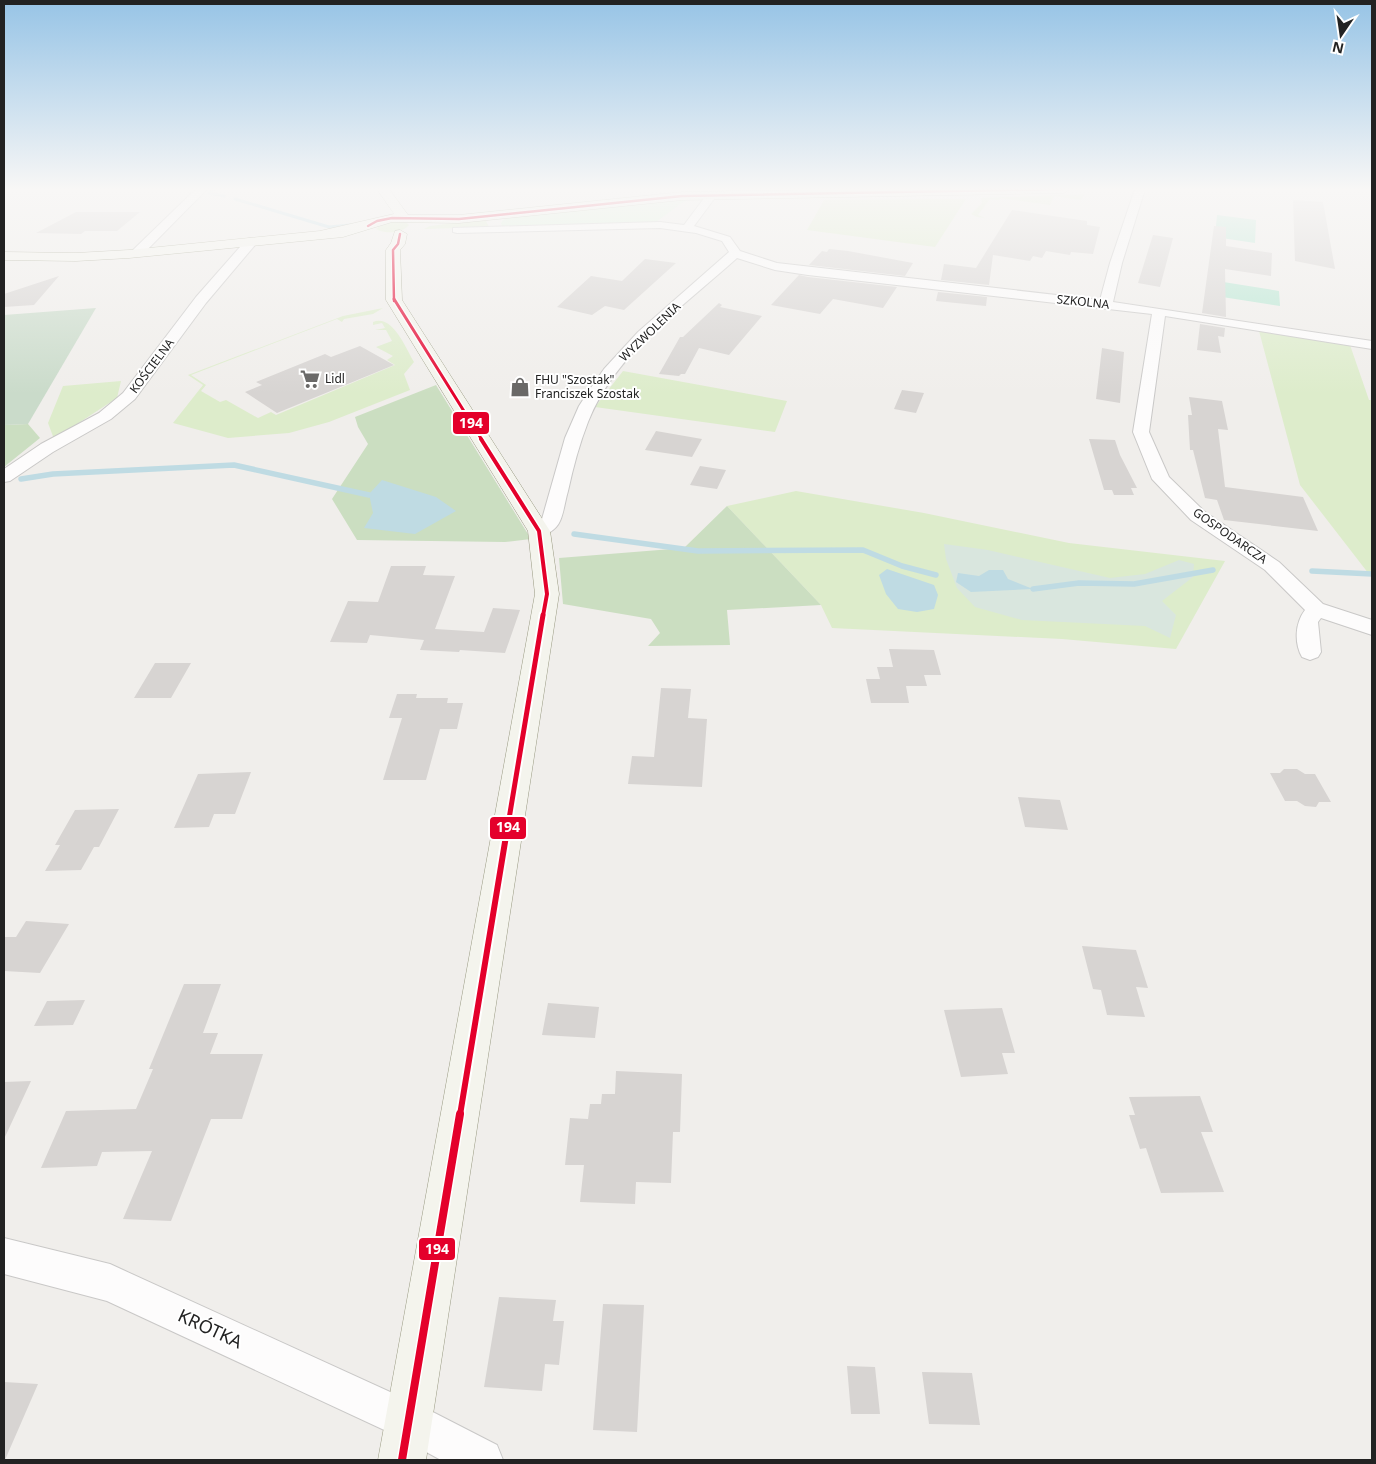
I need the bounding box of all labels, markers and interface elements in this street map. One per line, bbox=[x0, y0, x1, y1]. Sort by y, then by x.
north arrow bbox=[1316, 10, 1366, 60]
text: N bbox=[1330, 38, 1346, 59]
street label: SZKOLNA bbox=[1056, 290, 1111, 313]
street label: WYZWOLENIA bbox=[615, 298, 684, 365]
street label: KOŚCIELNA bbox=[125, 335, 178, 397]
supermarket icon: Lidl bbox=[299, 368, 321, 390]
place label: Lidl bbox=[325, 370, 345, 387]
place label: FHU "Szostak" Franciszek Szostak bbox=[535, 371, 640, 402]
shop icon: FHU "Szostak" Franciszek Szostak bbox=[509, 376, 531, 398]
line badge: 194 bbox=[452, 411, 490, 435]
text: 194 bbox=[459, 413, 483, 432]
street label: GOSPODARCZA bbox=[1190, 504, 1271, 568]
line badge: 194 bbox=[489, 816, 527, 840]
text: 194 bbox=[496, 817, 520, 836]
line badge: 194 bbox=[418, 1237, 456, 1261]
text: 194 bbox=[425, 1239, 449, 1258]
street label: KRÓTKA bbox=[174, 1303, 247, 1354]

